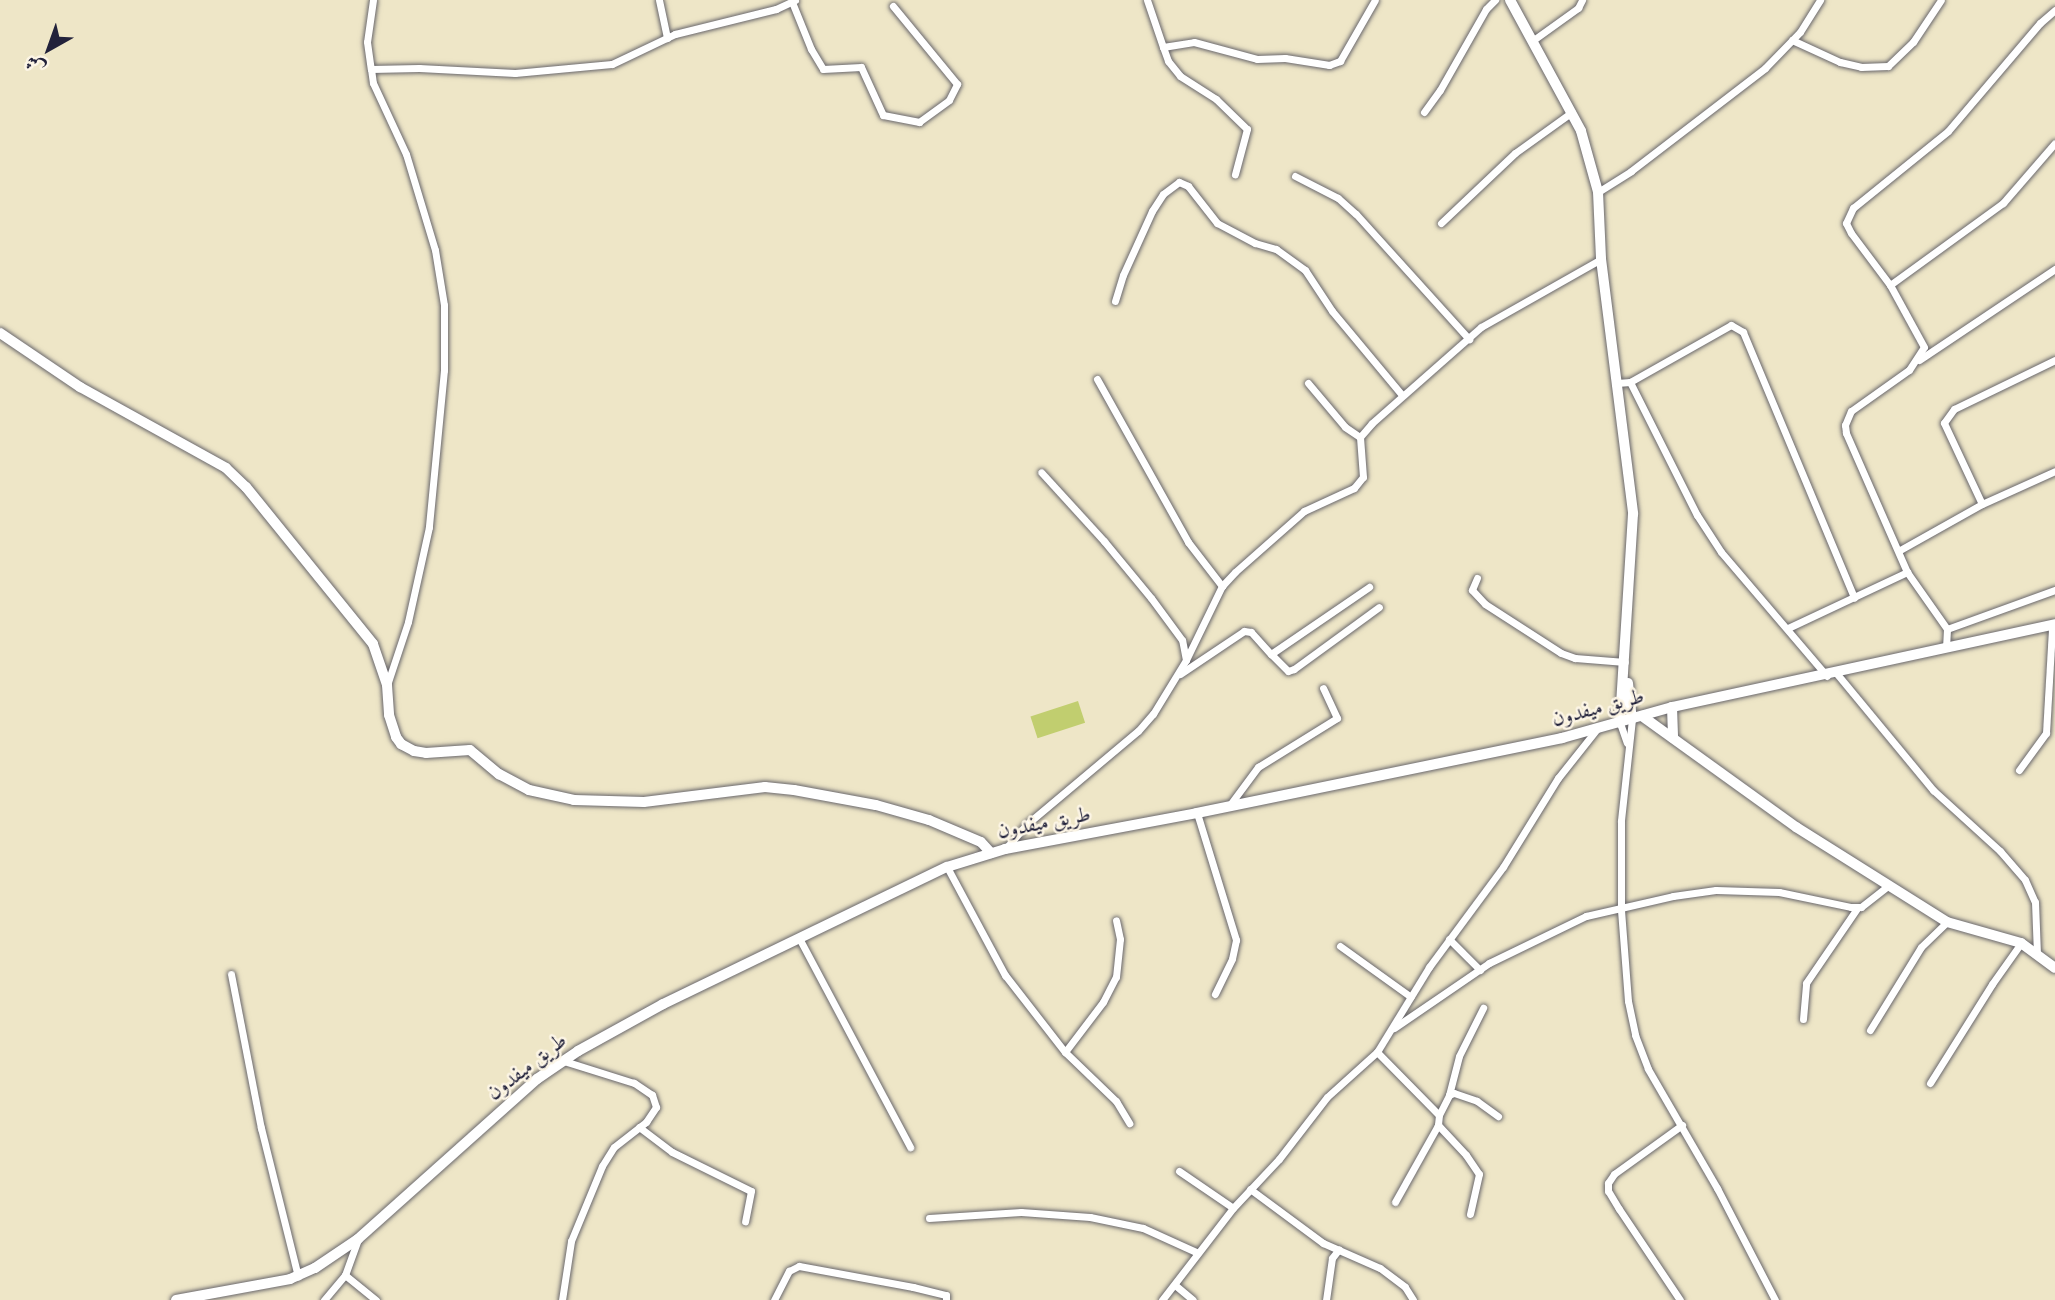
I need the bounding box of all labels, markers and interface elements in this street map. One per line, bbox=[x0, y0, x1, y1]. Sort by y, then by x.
north arrow bbox=[14, 14, 84, 84]
text: ش bbox=[21, 50, 50, 80]
street label: طريق ميفدون bbox=[1549, 684, 1647, 732]
street label: طريق ميفدون bbox=[995, 802, 1093, 844]
street label: طريق ميفدون bbox=[482, 1028, 572, 1106]

